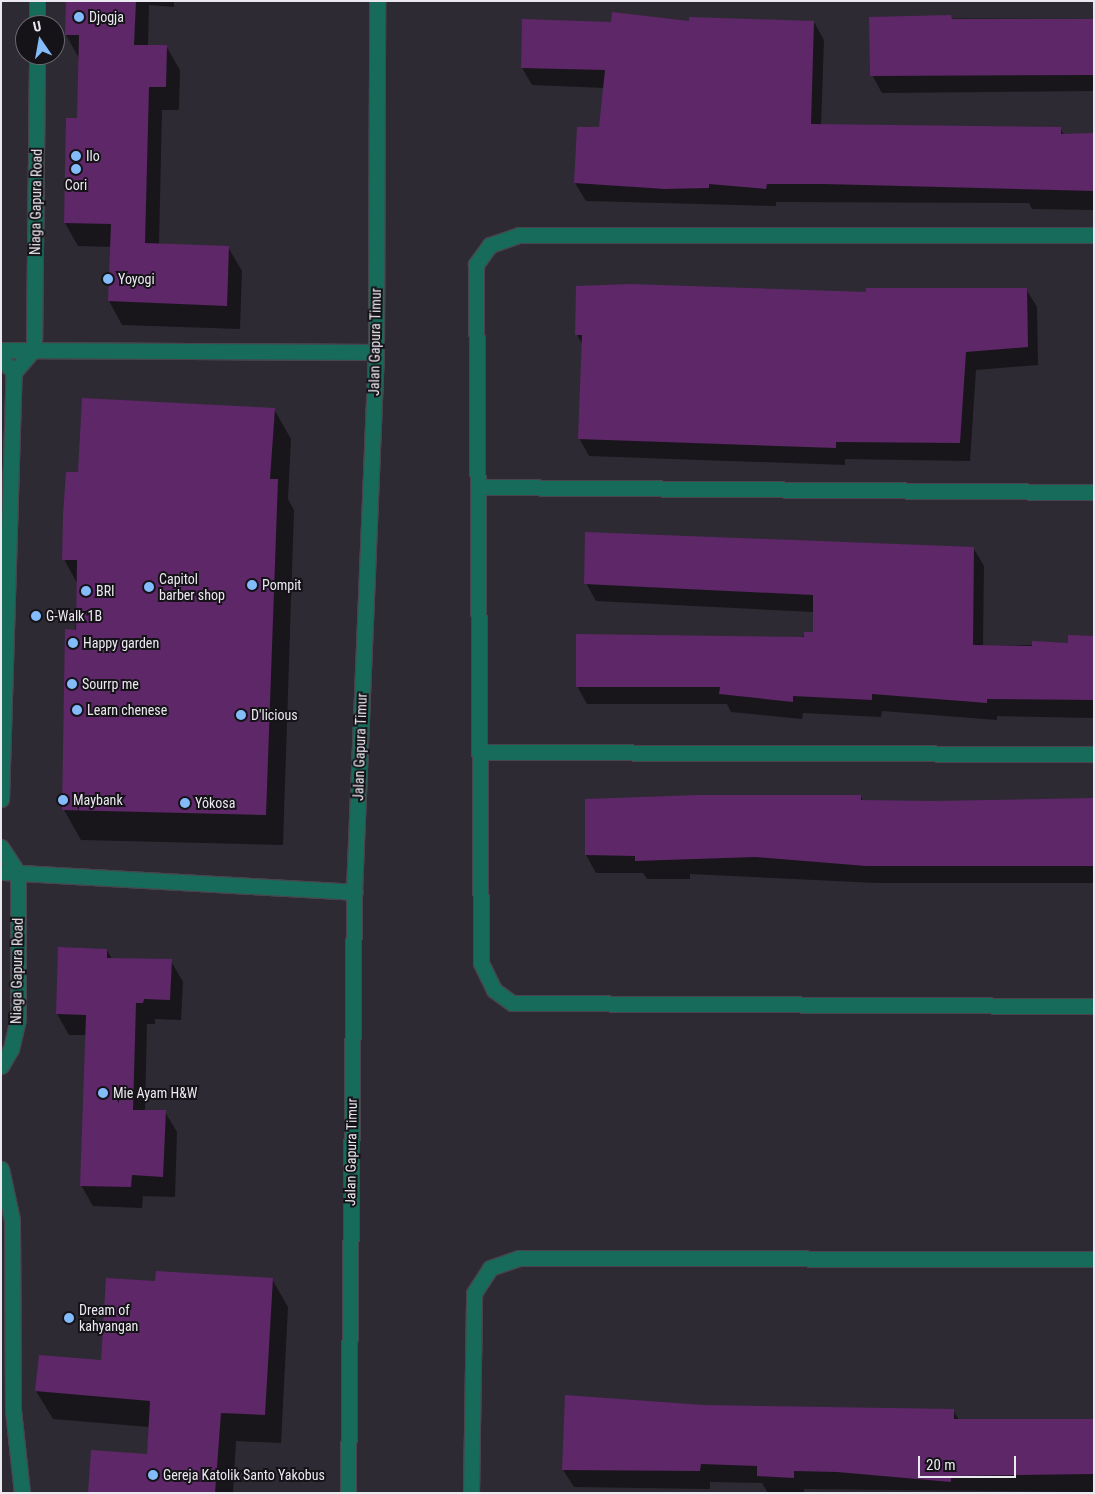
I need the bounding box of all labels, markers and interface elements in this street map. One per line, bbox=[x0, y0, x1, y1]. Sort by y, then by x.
place label: Djogja bbox=[89, 9, 124, 25]
marker: Djogja bbox=[73, 11, 85, 23]
north arrow bbox=[15, 15, 65, 65]
text: U bbox=[32, 18, 43, 35]
place label: Ilo bbox=[86, 148, 100, 164]
street label: Niaga Gapura Road bbox=[27, 149, 45, 255]
marker: Ilo bbox=[70, 150, 82, 162]
marker: Cori bbox=[70, 163, 82, 175]
place label: Cori bbox=[65, 177, 87, 193]
place label: Yoyogi bbox=[118, 271, 155, 287]
marker: Yoyogi bbox=[102, 273, 114, 285]
street label: Jalan Gapura Timur bbox=[366, 288, 384, 396]
place label: Capitol barber shop bbox=[159, 571, 225, 604]
place label: Pompit bbox=[262, 577, 301, 593]
marker: Pompit bbox=[246, 579, 258, 591]
marker: Capitol barber shop bbox=[143, 581, 155, 593]
place label: BRI bbox=[96, 583, 115, 599]
marker: BRI bbox=[80, 585, 92, 597]
place label: G-Walk 1B bbox=[46, 608, 102, 624]
marker: G-Walk 1B bbox=[30, 610, 42, 622]
place label: Happy garden bbox=[83, 635, 159, 651]
marker: Happy garden bbox=[67, 637, 79, 649]
place label: Sourrp me bbox=[82, 676, 139, 692]
marker: Sourrp me bbox=[66, 678, 78, 690]
street label: Jalan Gapura Timur bbox=[350, 693, 370, 801]
place label: Learn chenese bbox=[87, 702, 167, 718]
marker: Learn chenese bbox=[71, 704, 83, 716]
place label: D'licious bbox=[251, 707, 298, 723]
marker: D'licious bbox=[235, 709, 247, 721]
place label: Maybank bbox=[73, 792, 123, 808]
marker: Maybank bbox=[57, 794, 69, 806]
place label: Yôkosa bbox=[195, 795, 235, 811]
marker: Yôkosa bbox=[179, 797, 191, 809]
street label: Niaga Gapura Road bbox=[8, 918, 26, 1024]
place label: Mie Ayam H&W bbox=[113, 1085, 197, 1101]
marker: Mie Ayam H&W bbox=[97, 1087, 109, 1099]
street label: Jalan Gapura Timur bbox=[342, 1098, 360, 1206]
place label: Dream of kahyangan bbox=[79, 1302, 138, 1334]
marker: Dream of kahyangan bbox=[63, 1312, 75, 1324]
scale bar bbox=[920, 1446, 1018, 1478]
text: 20 m bbox=[926, 1456, 956, 1474]
place label: Gereja Katolik Santo Yakobus bbox=[163, 1467, 325, 1483]
marker: Gereja Katolik Santo Yakobus bbox=[147, 1469, 159, 1481]

